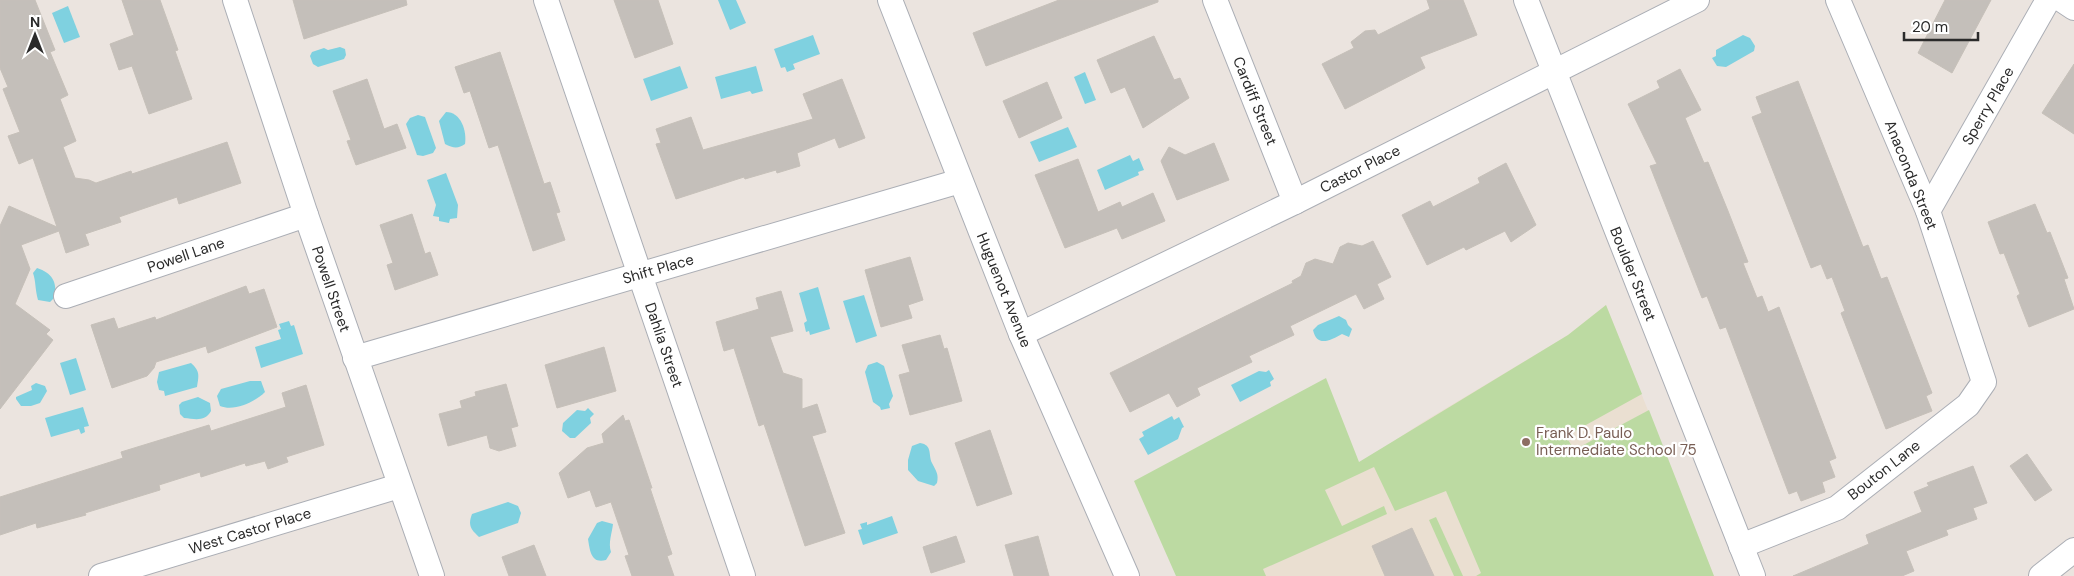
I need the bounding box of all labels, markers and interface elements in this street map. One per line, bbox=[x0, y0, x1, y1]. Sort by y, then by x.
north arrow bbox=[10, 10, 60, 60]
scale bar bbox=[1904, 10, 1978, 42]
text: N bbox=[30, 13, 40, 31]
text: 20 m bbox=[1912, 17, 1948, 37]
street label: Cardiff Street bbox=[1228, 54, 1282, 148]
street label: Sperry Place bbox=[1957, 63, 2019, 149]
street label: Anaconda Street bbox=[1880, 117, 1942, 233]
street label: Castor Place bbox=[1316, 140, 1404, 198]
street label: Boulder Street bbox=[1605, 224, 1661, 324]
street label: Huguenot Avenue bbox=[972, 230, 1036, 350]
street label: Powell Lane bbox=[145, 232, 227, 278]
street label: Powell Street bbox=[307, 243, 355, 335]
street label: Shift Place bbox=[620, 249, 696, 289]
street label: Dahlia Street bbox=[640, 300, 688, 390]
place label: Frank D. Paulo Intermediate School 75 bbox=[1536, 423, 1697, 460]
street label: Bouton Lane bbox=[1844, 435, 1924, 505]
marker: Frank D. Paulo Intermediate School 75 bbox=[1520, 436, 1532, 448]
street label: West Castor Place bbox=[186, 503, 314, 559]

